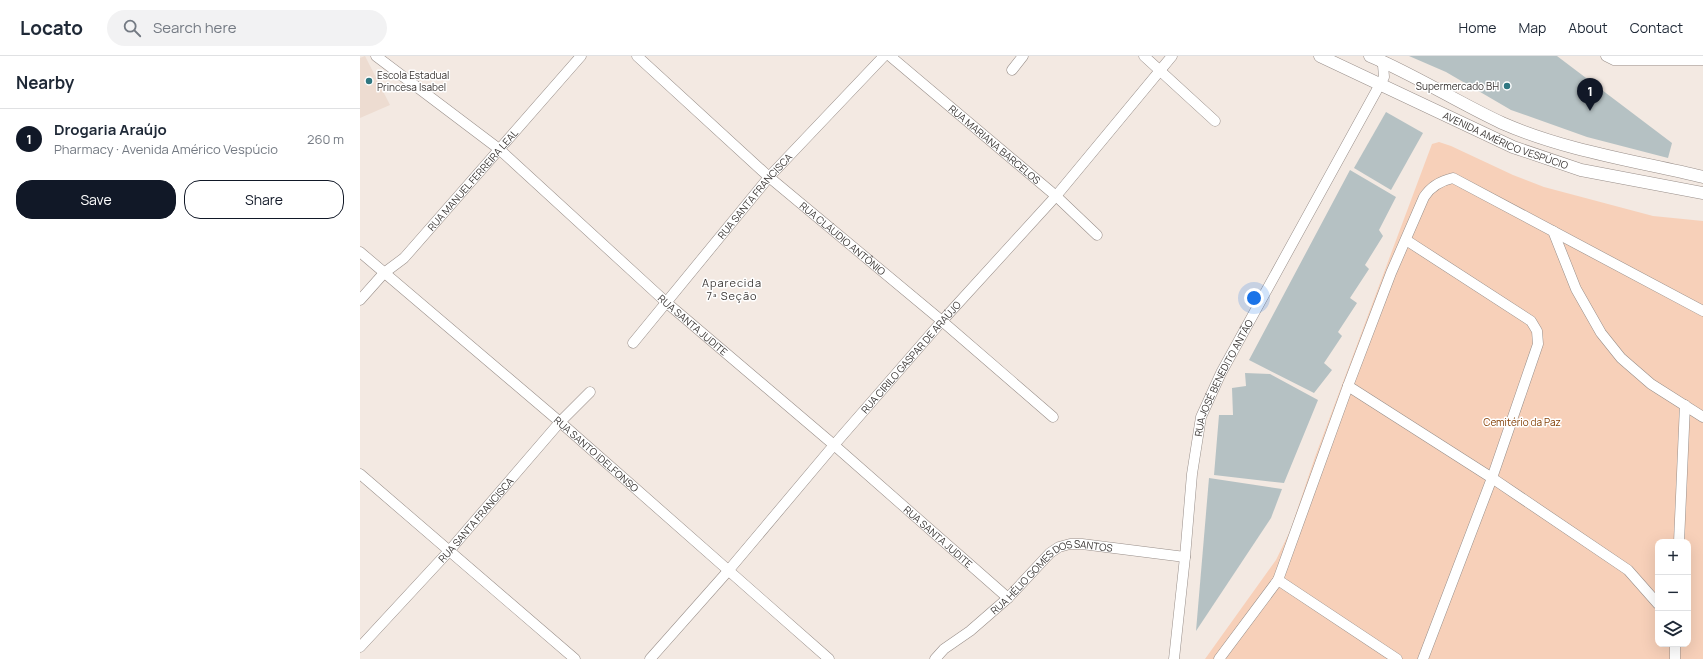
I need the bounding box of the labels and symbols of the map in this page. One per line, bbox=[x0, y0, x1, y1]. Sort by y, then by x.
place label: Escola Estadual Princesa Isabel bbox=[377, 68, 449, 94]
marker: Escola Estadual Princesa Isabel bbox=[364, 76, 374, 86]
pin: 1 bbox=[1577, 78, 1603, 111]
place label: Supermercado BH bbox=[1416, 79, 1499, 93]
marker: Supermercado BH bbox=[1502, 81, 1512, 91]
street label: RUA MARIANA BARCELOS bbox=[946, 101, 1044, 187]
street label: AVENIDA AMÉRICO VESPÚCIO bbox=[1441, 108, 1570, 172]
street label: RUA MANUEL FERREIRA LEAL bbox=[424, 126, 521, 234]
street label: RUA SANTA FRANCISCA bbox=[714, 150, 796, 242]
street label: RUA CLÁUDIO ANTÔNIO bbox=[797, 198, 889, 278]
district label: Aparecida 7ª Seção bbox=[702, 275, 762, 303]
your location bbox=[1244, 288, 1264, 308]
street label: RUA SANTA JUDITE bbox=[655, 291, 731, 359]
street label: RUA CIRILO GASPAR DE ARAÚJO bbox=[858, 298, 964, 416]
street label: RUA JOSÉ BENEDITO ANTÃO bbox=[1191, 317, 1256, 438]
street label: RUA SANTO IDELFONSO bbox=[551, 413, 642, 495]
park label: Cemitério da Paz bbox=[1483, 415, 1561, 429]
street label: RUA SANTA FRANCISCA bbox=[435, 474, 517, 565]
street label: RUA SANTA JUDITE bbox=[901, 502, 976, 571]
street label: RUA HÉLIO GOMES DOS SANTOS bbox=[987, 537, 1113, 617]

